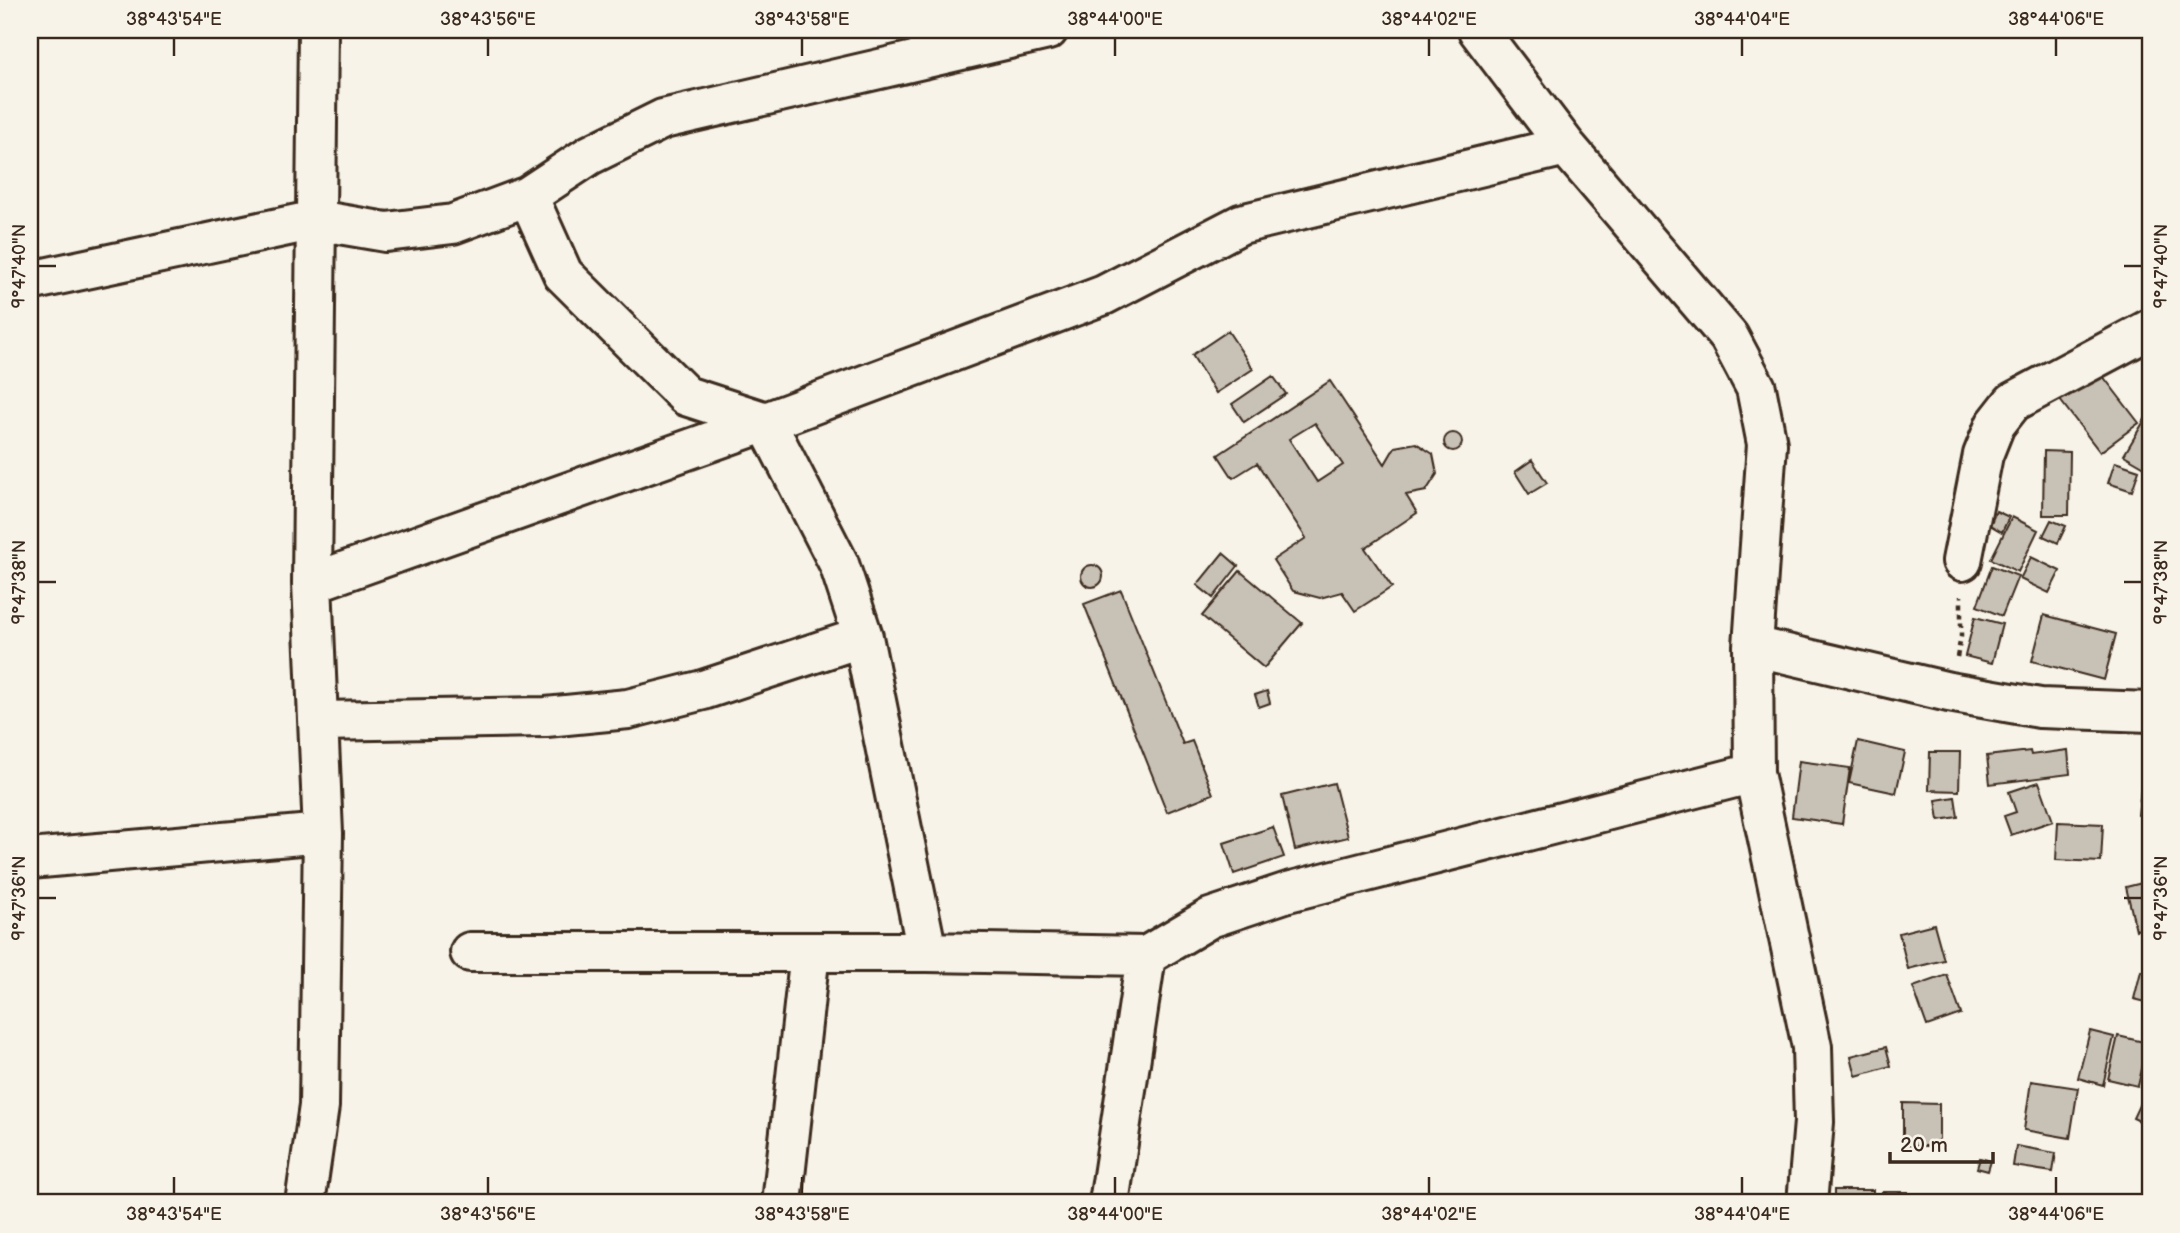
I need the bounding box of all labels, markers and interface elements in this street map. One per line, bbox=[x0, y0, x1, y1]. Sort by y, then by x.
text: 38°43'54"E bbox=[126, 9, 222, 30]
text: 38°43'56"E bbox=[440, 9, 536, 30]
text: 38°43'58"E bbox=[754, 9, 850, 30]
text: 38°44'00"E bbox=[1067, 9, 1163, 30]
text: 38°44'02"E bbox=[1381, 9, 1477, 30]
text: 38°44'04"E bbox=[1694, 9, 1790, 30]
text: 38°44'06"E bbox=[2008, 9, 2104, 30]
text: 9°47'40"N bbox=[9, 224, 30, 308]
text: 9°47'40"N bbox=[2151, 224, 2172, 308]
text: 9°47'38"N bbox=[9, 540, 30, 624]
text: 9°47'38"N bbox=[2151, 540, 2172, 624]
text: 9°47'36"N bbox=[9, 856, 30, 940]
text: 9°47'36"N bbox=[2151, 856, 2172, 940]
scale bar bbox=[1890, 1121, 1993, 1165]
text: 20 m bbox=[1900, 1133, 1948, 1158]
text: 38°43'54"E bbox=[126, 1204, 222, 1225]
text: 38°43'56"E bbox=[440, 1204, 536, 1225]
text: 38°43'58"E bbox=[754, 1204, 850, 1225]
text: 38°44'00"E bbox=[1067, 1204, 1163, 1225]
text: 38°44'02"E bbox=[1381, 1204, 1477, 1225]
text: 38°44'04"E bbox=[1694, 1204, 1790, 1225]
text: 38°44'06"E bbox=[2008, 1204, 2104, 1225]

